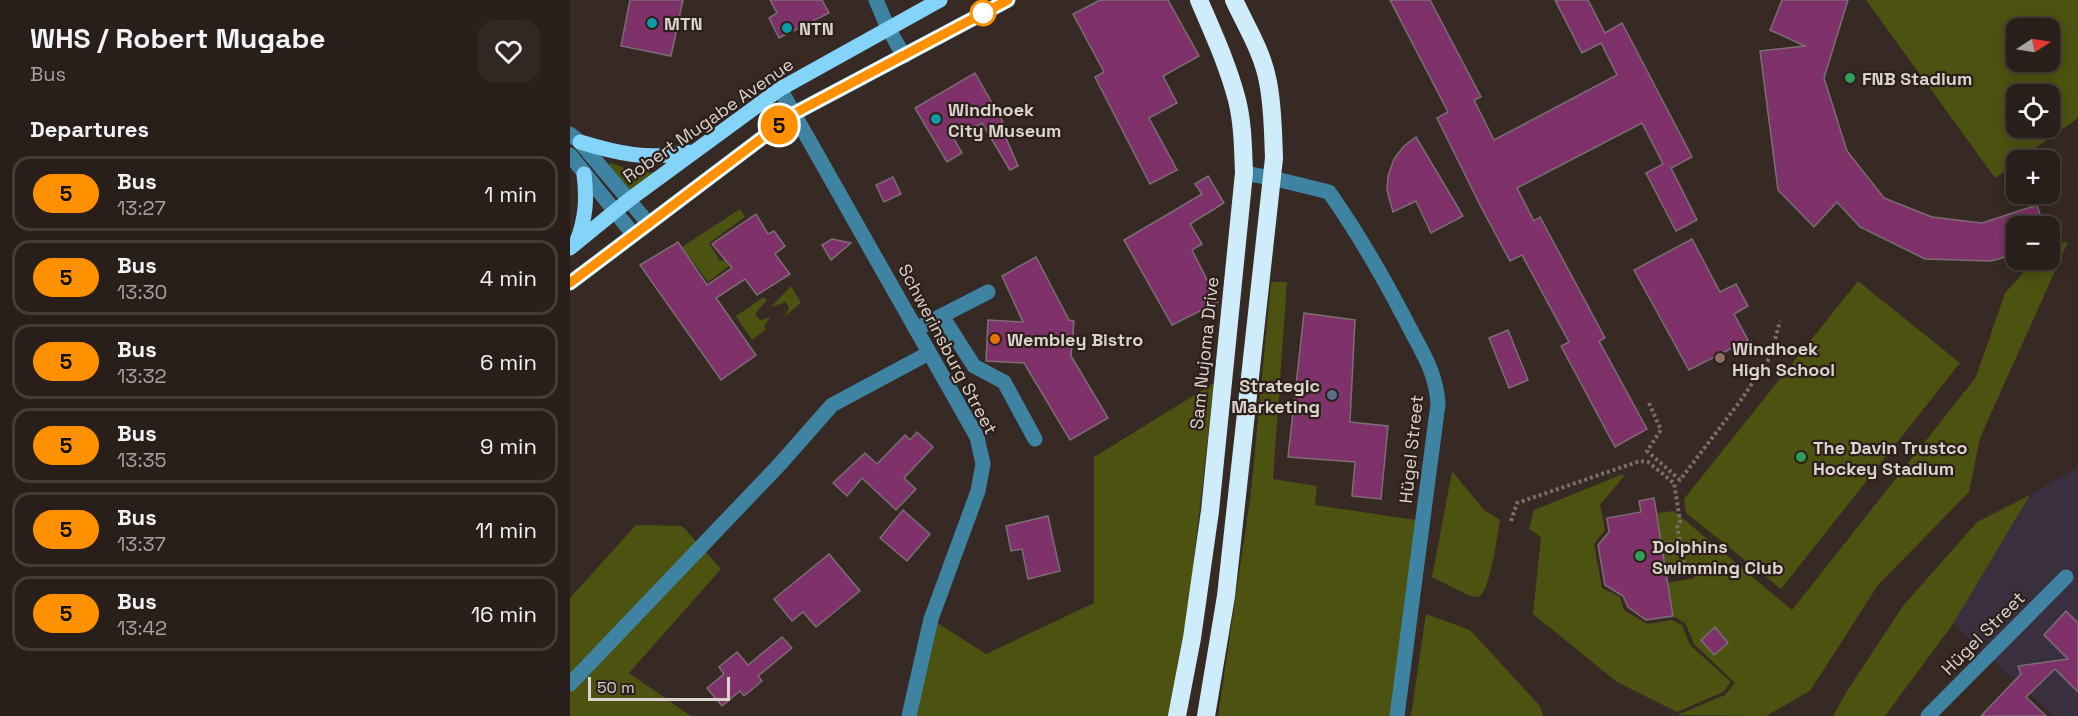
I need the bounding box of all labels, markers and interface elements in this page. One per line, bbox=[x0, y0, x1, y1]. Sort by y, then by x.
unlabelled marker bbox=[970, 0, 996, 26]
place label: MTN bbox=[664, 12, 703, 35]
marker: MTN bbox=[645, 16, 659, 30]
place label: NTN bbox=[799, 17, 834, 40]
north arrow bbox=[2006, 18, 2060, 72]
map controls bbox=[2006, 18, 2060, 270]
text: WHS / Robert Mugabe bbox=[30, 20, 325, 56]
button: heart bbox=[477, 20, 540, 83]
marker: NTN bbox=[780, 21, 794, 35]
street label: Robert Mugabe Avenue bbox=[618, 52, 798, 188]
text: Bus bbox=[30, 61, 66, 87]
place label: FNB Stadium bbox=[1862, 67, 1972, 90]
marker: FNB Stadium bbox=[1843, 71, 1857, 85]
button: locate bbox=[2006, 84, 2060, 138]
place label: Windhoek City Museum bbox=[948, 98, 1062, 142]
line badge: 5 bbox=[760, 106, 798, 144]
text: 5 bbox=[773, 112, 785, 139]
marker: Windhoek City Museum bbox=[929, 112, 943, 126]
text: Departures bbox=[30, 115, 149, 143]
button: + bbox=[2006, 150, 2060, 204]
text: Bus bbox=[117, 167, 157, 195]
text: 5 bbox=[60, 180, 72, 207]
text: 1 min bbox=[484, 180, 537, 208]
text: 13:27 bbox=[117, 195, 166, 221]
button: − bbox=[2006, 216, 2060, 270]
text: Bus bbox=[117, 251, 157, 279]
street label: Schwerinsburg Street bbox=[893, 260, 1003, 438]
text: 5 bbox=[60, 264, 72, 291]
text: 4 min bbox=[480, 264, 537, 292]
street label: Sam Nujoma Drive bbox=[1185, 275, 1223, 431]
text: 13:30 bbox=[117, 279, 167, 305]
place label: Wembley Bistro bbox=[1007, 328, 1143, 351]
marker: Wembley Bistro bbox=[988, 332, 1002, 346]
text: Bus bbox=[117, 335, 157, 363]
place label: Windhoek High School bbox=[1732, 337, 1835, 381]
text: 5 bbox=[60, 348, 72, 375]
text: 6 min bbox=[480, 348, 537, 376]
marker: Windhoek High School bbox=[1713, 351, 1727, 365]
text: 13:32 bbox=[117, 363, 167, 389]
place label: Strategic Marketing bbox=[1231, 374, 1320, 418]
marker: Strategic Marketing bbox=[1325, 388, 1339, 402]
street label: Hügel Street bbox=[1394, 394, 1428, 504]
text: Bus bbox=[117, 419, 157, 447]
text: 5 bbox=[60, 432, 72, 459]
text: 9 min bbox=[480, 432, 537, 460]
place label: The Davin Trustco Hockey Stadium bbox=[1813, 436, 1968, 480]
text: 13:35 bbox=[117, 447, 167, 473]
marker: The Davin Trustco Hockey Stadium bbox=[1794, 450, 1808, 464]
text: Bus bbox=[117, 503, 157, 531]
text: 5 bbox=[60, 516, 72, 543]
text: 11 min bbox=[475, 516, 537, 544]
text: 13:37 bbox=[117, 531, 166, 557]
place label: Dolphins Swimming Club bbox=[1652, 535, 1783, 579]
marker: Dolphins Swimming Club bbox=[1633, 549, 1647, 563]
street label: Hügel Street bbox=[1936, 586, 2030, 680]
text: Bus bbox=[117, 587, 157, 615]
text: 5 bbox=[60, 600, 72, 627]
text: 16 min bbox=[471, 600, 537, 628]
text: 13:42 bbox=[117, 615, 167, 641]
scale bar bbox=[588, 674, 730, 702]
text: 50 m bbox=[597, 677, 635, 698]

